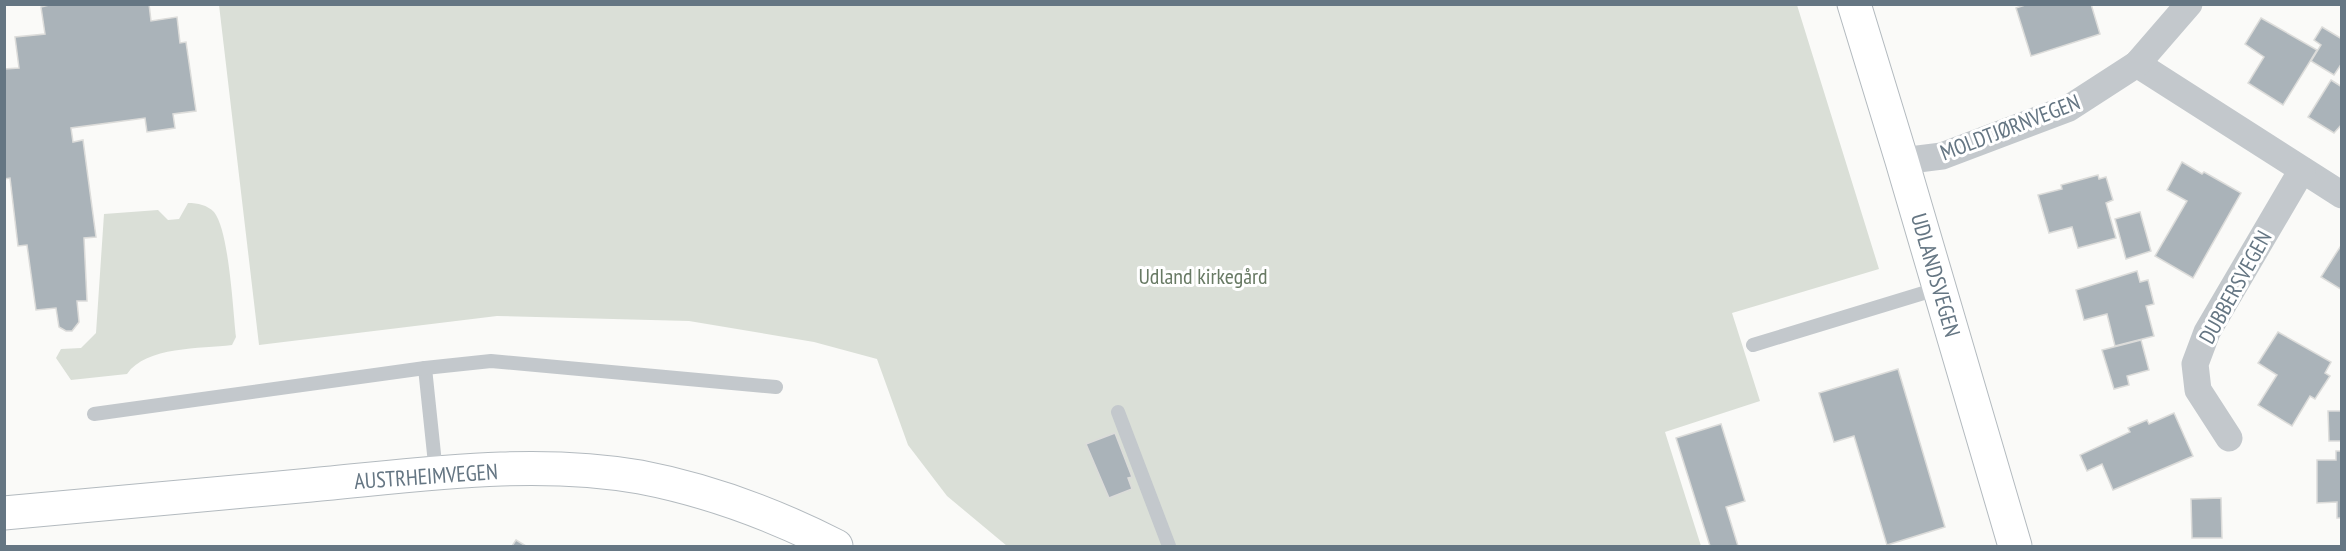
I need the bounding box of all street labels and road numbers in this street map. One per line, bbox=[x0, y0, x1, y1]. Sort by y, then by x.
street label: MOLDTJØRNVEGEN bbox=[1936, 88, 2084, 166]
street label: UDLANDSVEGEN bbox=[1905, 210, 1967, 340]
street label: DUBBERSVEGEN bbox=[2192, 226, 2278, 348]
street label: AUSTRHEIMVEGEN bbox=[353, 457, 499, 495]

